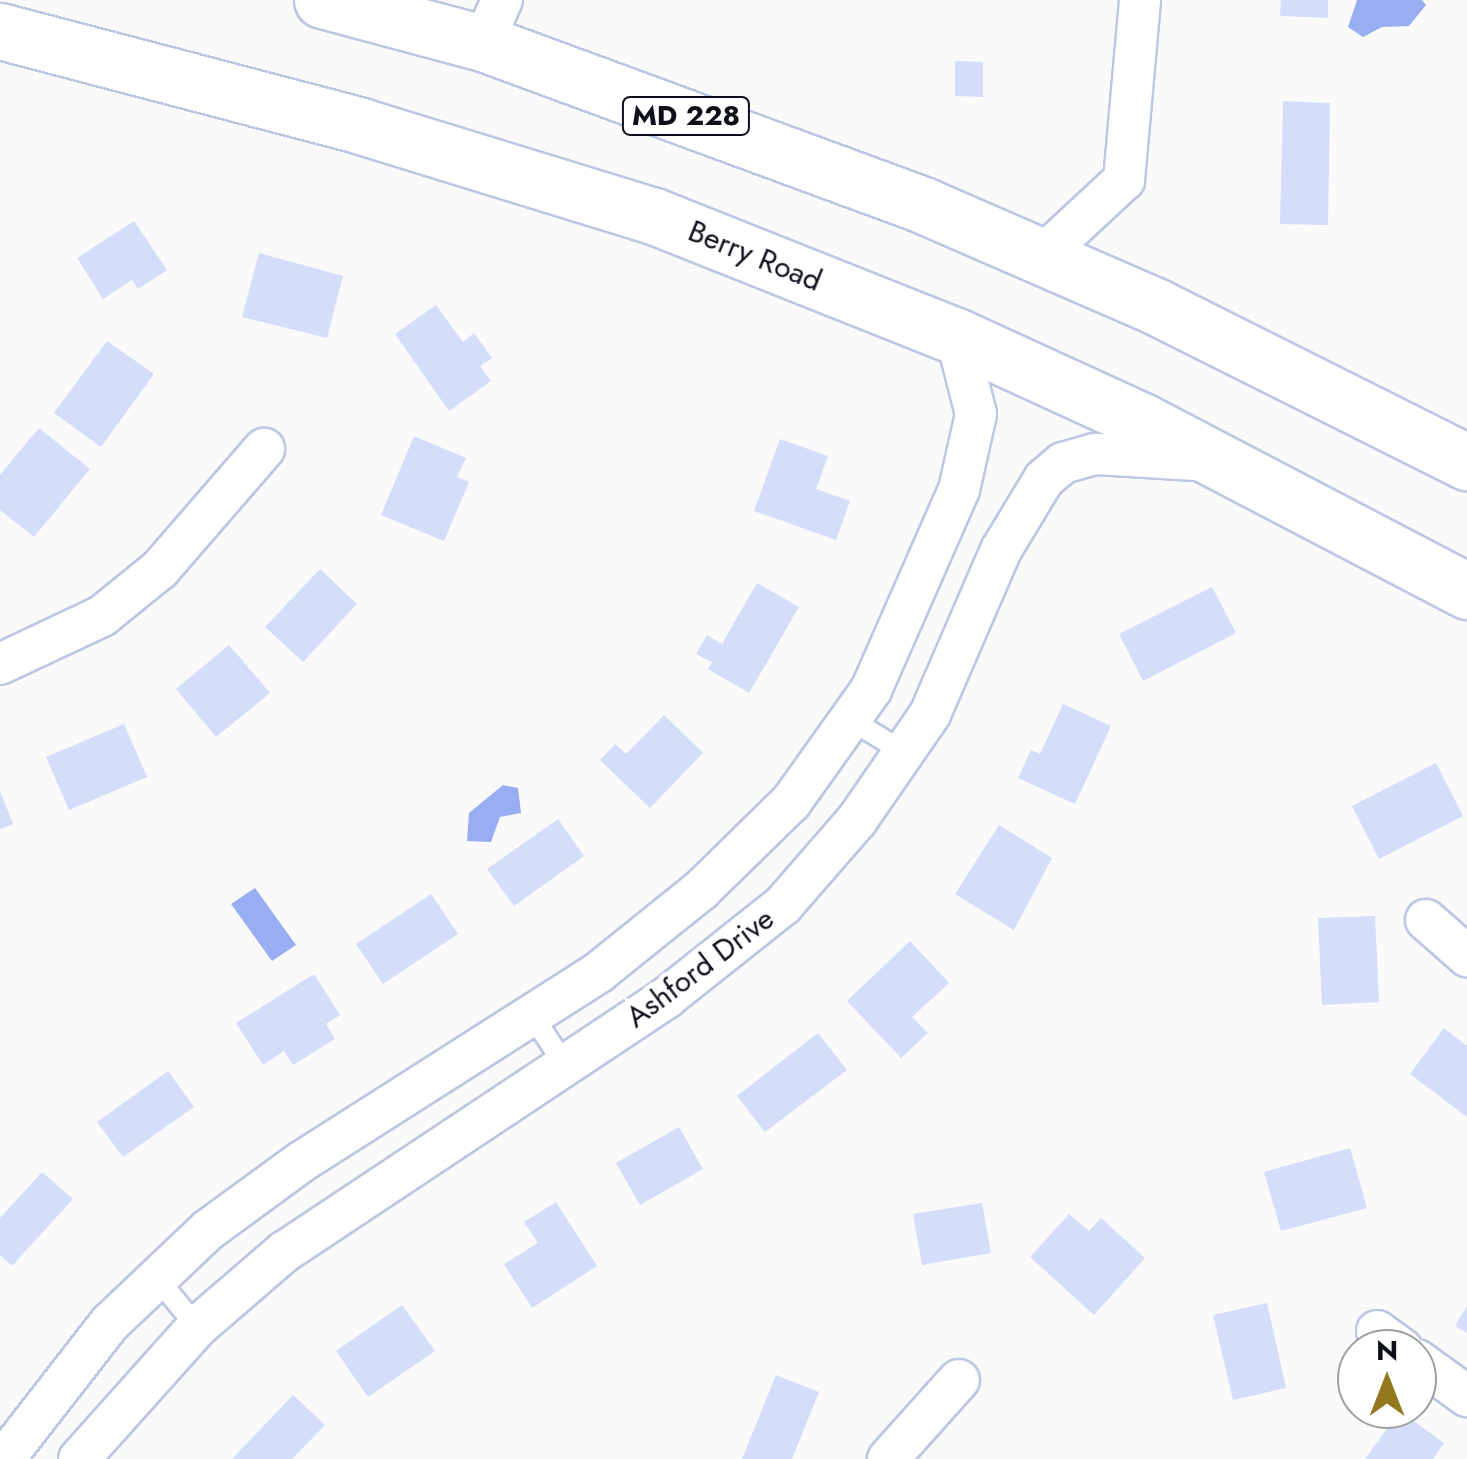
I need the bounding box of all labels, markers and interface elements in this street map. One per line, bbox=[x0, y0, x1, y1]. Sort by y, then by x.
road number: MD 228 bbox=[621, 93, 751, 139]
street label: Berry Road bbox=[683, 213, 827, 299]
street label: Ashford Drive bbox=[619, 901, 781, 1035]
north arrow bbox=[1337, 1329, 1437, 1429]
text: N bbox=[1376, 1330, 1398, 1371]

